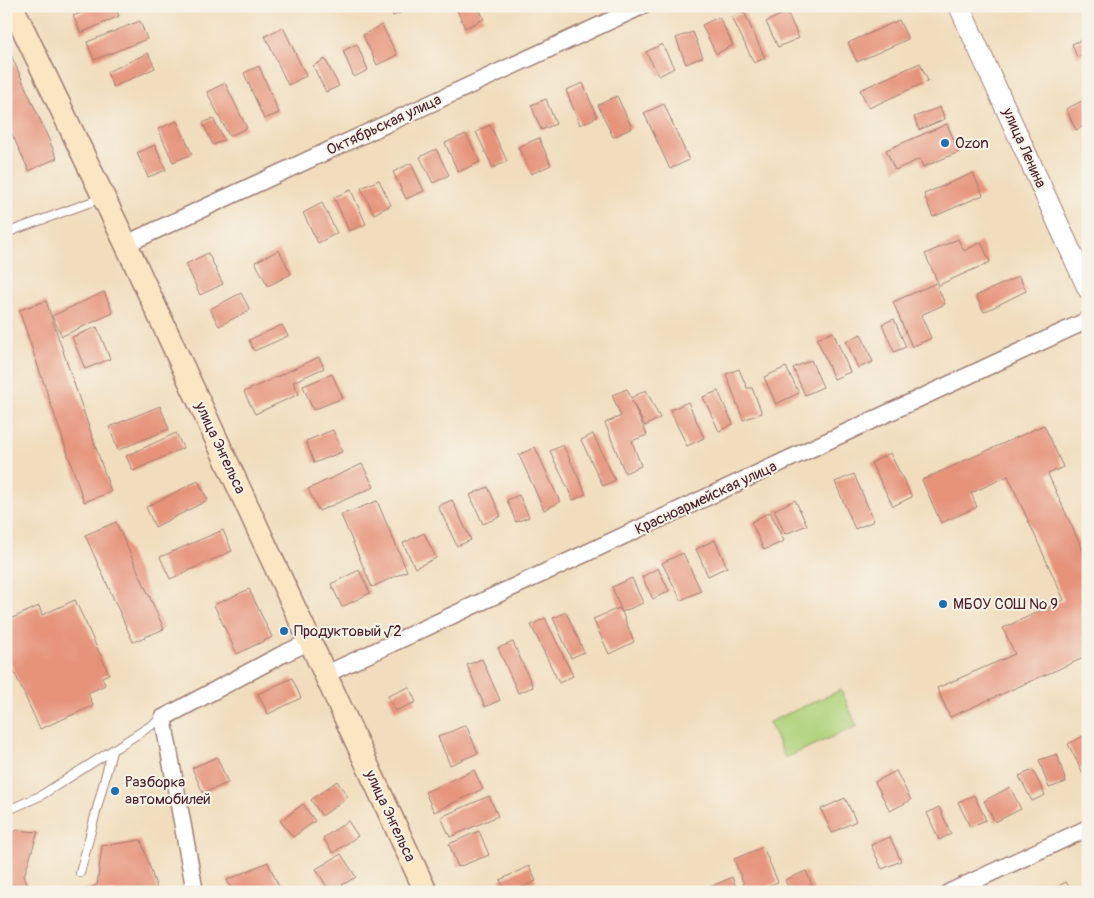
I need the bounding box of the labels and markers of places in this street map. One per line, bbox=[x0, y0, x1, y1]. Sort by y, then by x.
place label: Ozon bbox=[955, 134, 989, 153]
marker: Ozon bbox=[939, 137, 951, 149]
place label: МБОУ СОШ № 9 bbox=[953, 595, 1058, 614]
marker: МБОУ СОШ № 9 bbox=[937, 598, 949, 610]
place label: Продуктовый √2 bbox=[294, 622, 402, 641]
marker: Продуктовый √2 bbox=[278, 625, 290, 637]
place label: Разборка автомобилей bbox=[125, 773, 211, 809]
marker: Разборка автомобилей bbox=[109, 785, 121, 797]

